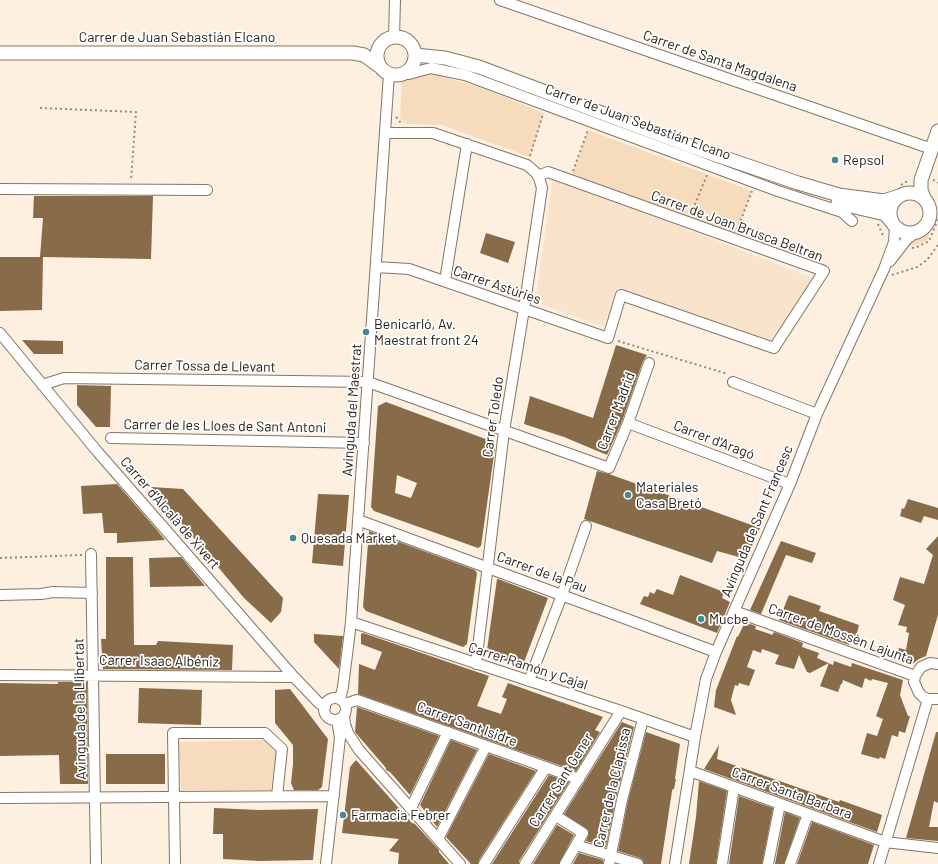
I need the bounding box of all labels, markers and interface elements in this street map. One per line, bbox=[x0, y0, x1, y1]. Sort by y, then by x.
street label: Carrer de Santa Magdalena bbox=[641, 27, 799, 95]
street label: Carrer de Juan Sebastián Elcano bbox=[79, 29, 275, 45]
street label: Carrer de Juan Sebastián Elcano bbox=[543, 80, 733, 164]
place label: Repsol bbox=[843, 152, 884, 168]
marker: Repsol bbox=[830, 155, 840, 165]
street label: Carrer de Joan Brusca Beltran bbox=[649, 187, 825, 265]
street label: Carrer Astúries bbox=[451, 262, 543, 308]
place label: Benicarló, Av. Maestrat front 24 bbox=[374, 316, 479, 348]
marker: Benicarló, Av. Maestrat front 24 bbox=[361, 327, 371, 337]
street label: Avinguda del Maestrat bbox=[339, 343, 365, 477]
street label: Carrer Tossa de Llevant bbox=[134, 356, 276, 376]
street label: Carrer Madrid bbox=[593, 370, 639, 452]
street label: Carrer Toledo bbox=[479, 375, 507, 459]
street label: Carrer de les Lloes de Sant Antoni bbox=[123, 416, 327, 436]
street label: Carrer d'Aragó bbox=[671, 417, 757, 463]
street label: Avinguda de Sant Francesc bbox=[717, 443, 797, 599]
street label: Carrer d'Alcalà de Xivert bbox=[117, 454, 223, 572]
place label: Materiales Casa Bretó bbox=[636, 479, 702, 512]
marker: Materiales Casa Bretó bbox=[623, 490, 633, 500]
place label: Quesada Market bbox=[301, 530, 397, 546]
marker: Quesada Market bbox=[288, 533, 298, 543]
street label: Carrer de la Pau bbox=[494, 548, 590, 596]
street label: Carrer de Mossèn Lajunta bbox=[766, 600, 916, 668]
place label: Mucbe bbox=[709, 611, 749, 627]
marker: Mucbe bbox=[696, 614, 706, 624]
street label: Avinguda de la Llibertat bbox=[70, 638, 90, 780]
street label: Carrer Ramón y Cajal bbox=[466, 639, 590, 693]
street label: Carrer Isaac Albéniz bbox=[99, 652, 219, 670]
street label: Carrer Sant Isidre bbox=[414, 698, 520, 750]
street label: Carrer de la Clapissa bbox=[590, 726, 634, 850]
street label: Carrer Sant Gener bbox=[525, 730, 597, 830]
street label: Carrer Santa Barbara bbox=[730, 763, 854, 823]
place label: Farmacia Febrer bbox=[351, 807, 450, 823]
marker: Farmacia Febrer bbox=[338, 810, 348, 820]

